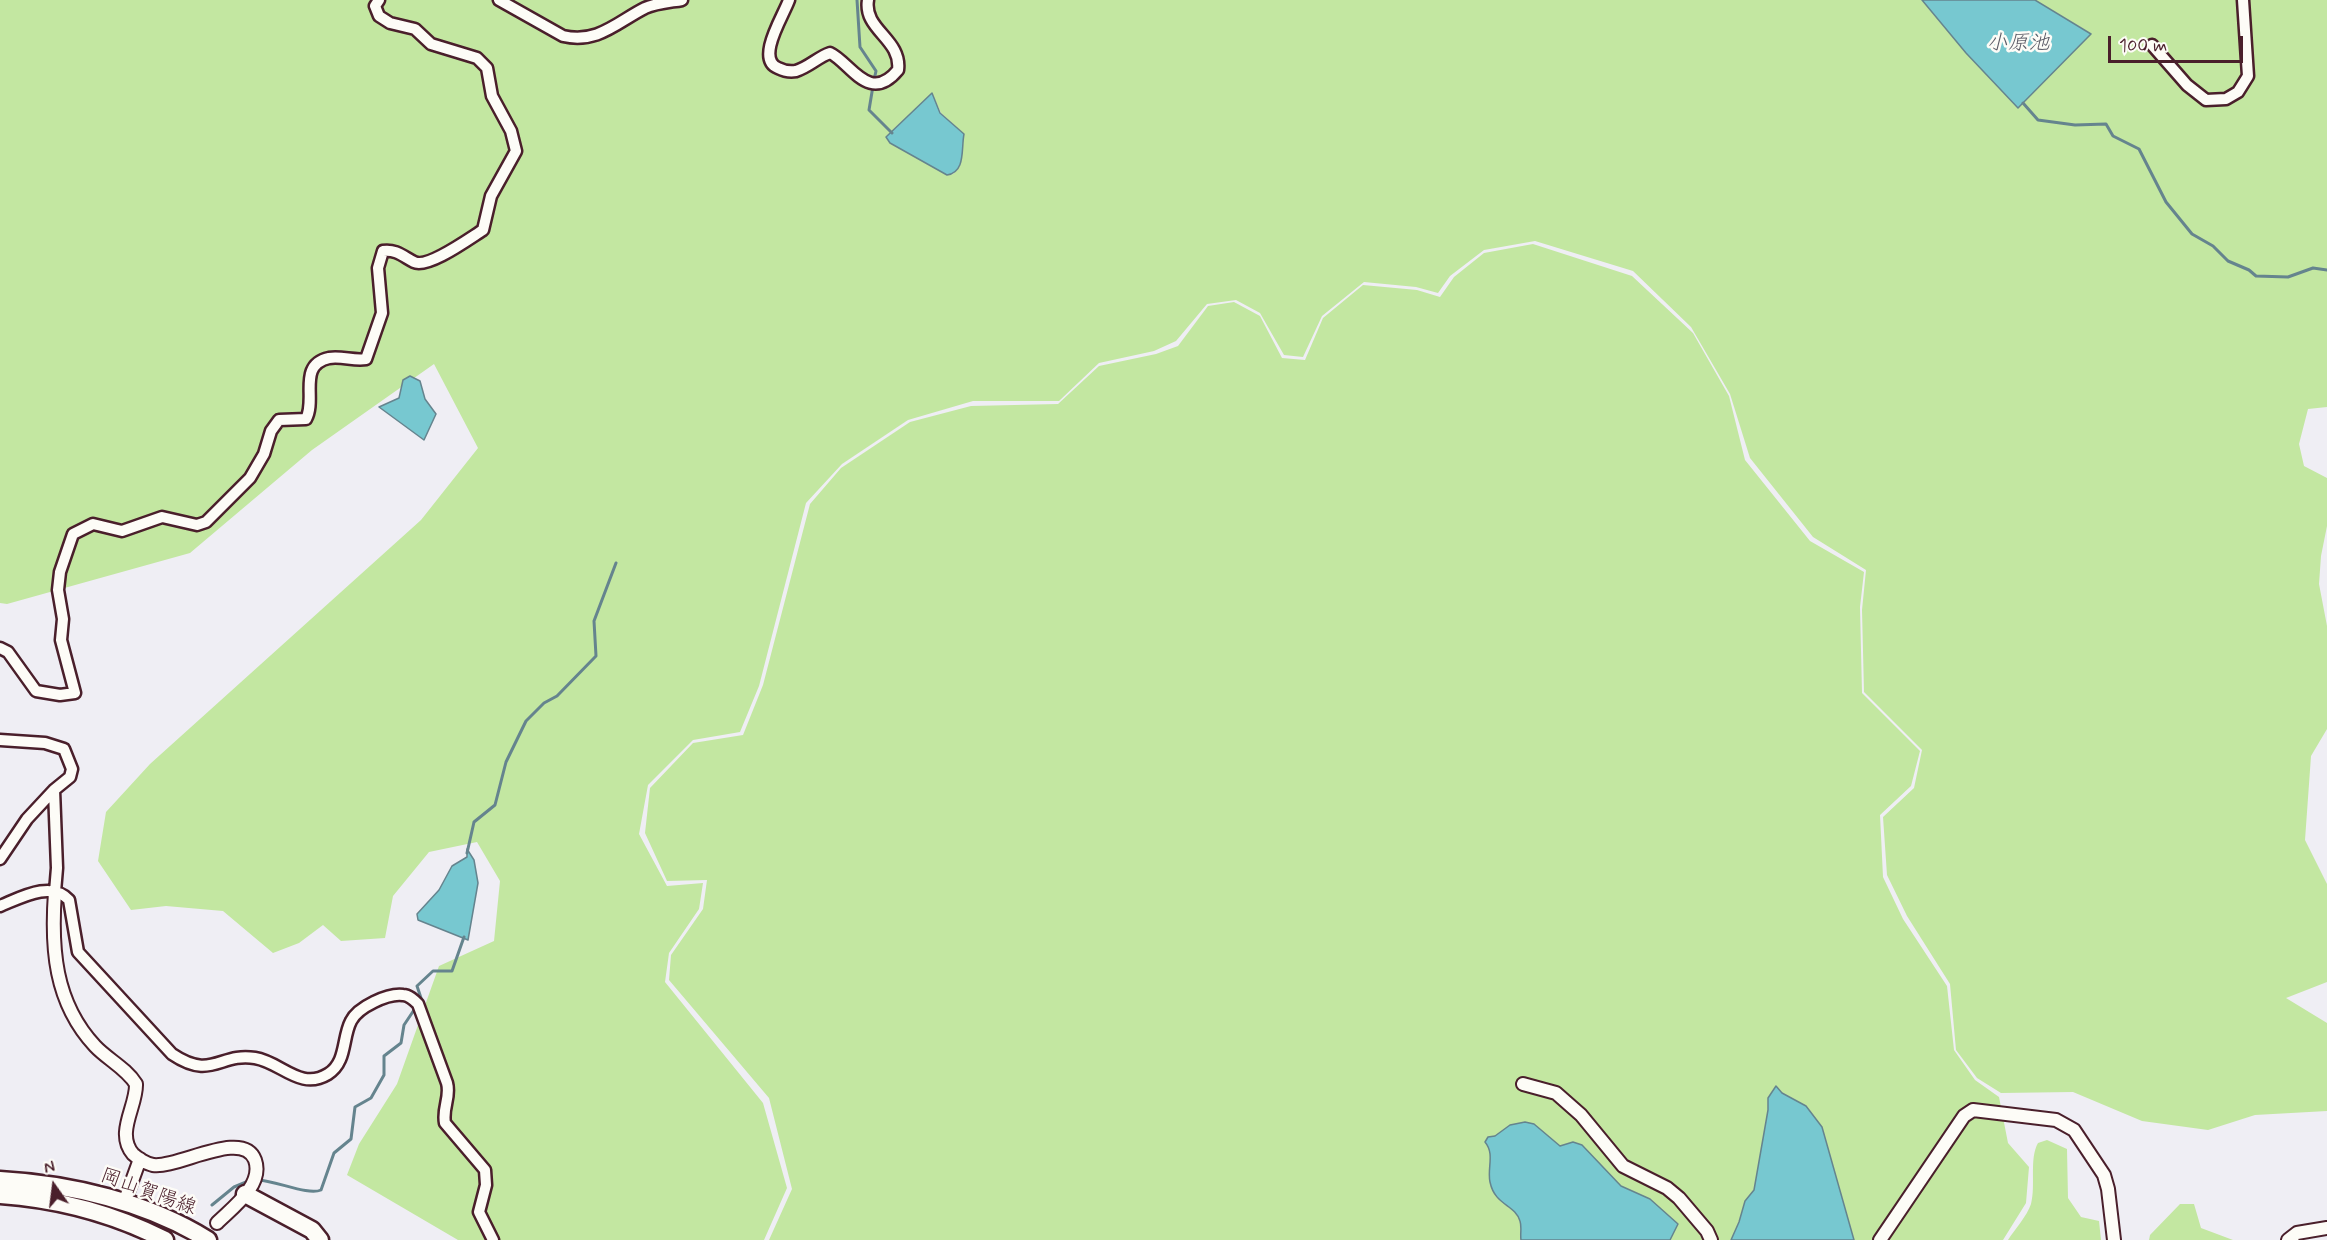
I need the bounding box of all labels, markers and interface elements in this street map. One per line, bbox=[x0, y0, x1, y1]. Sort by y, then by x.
scale bar bbox=[2111, 24, 2246, 62]
water label: 小原池 bbox=[1987, 32, 2049, 58]
text: 100 m bbox=[2119, 34, 2167, 58]
north arrow bbox=[24, 1156, 84, 1216]
text: N bbox=[42, 1157, 57, 1180]
street label: 岡山賀陽線 bbox=[97, 1165, 199, 1221]

